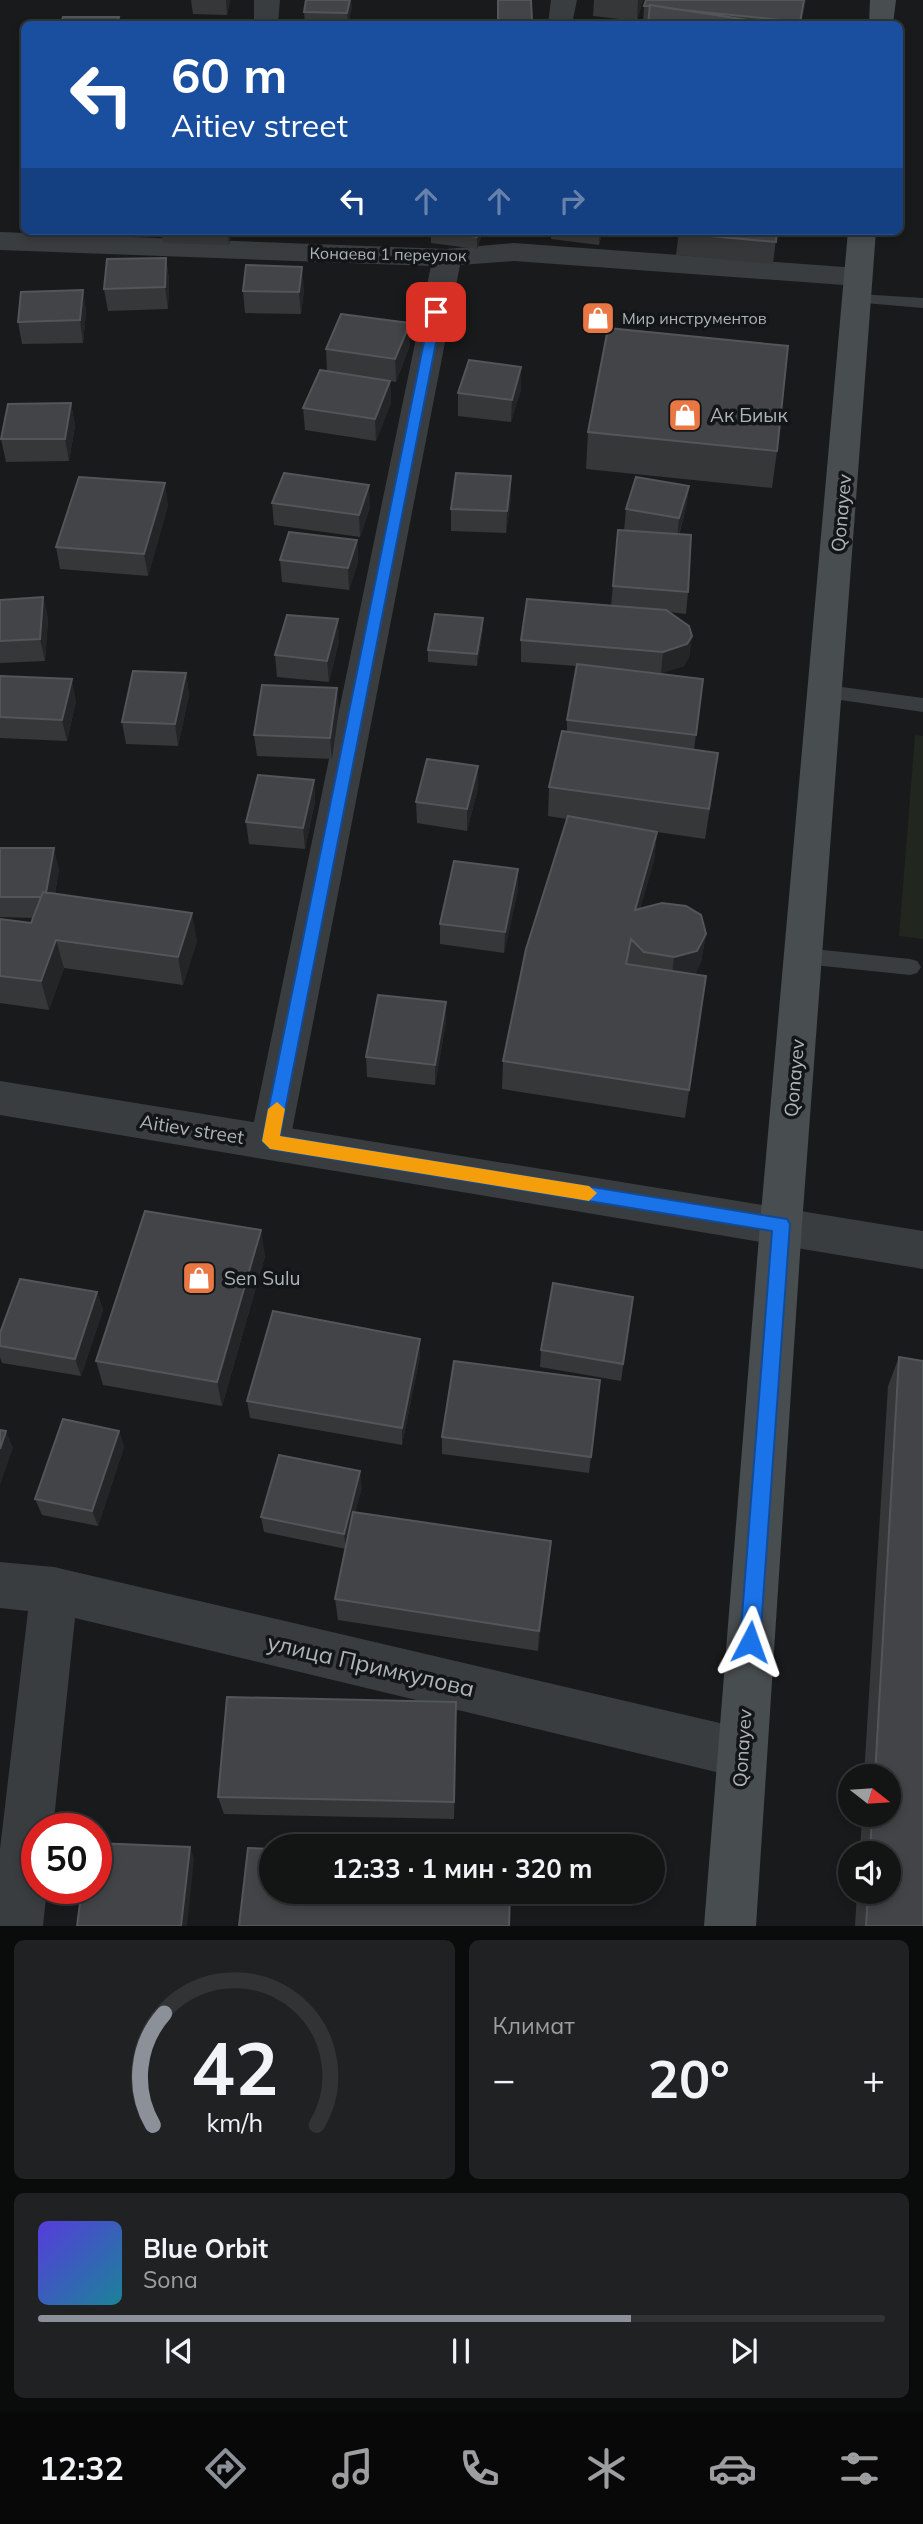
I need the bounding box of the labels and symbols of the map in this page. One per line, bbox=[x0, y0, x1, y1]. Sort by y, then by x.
street label: Конаева 1 переулок bbox=[309, 243, 467, 265]
pin bbox=[406, 282, 466, 342]
shop icon: Мир инструментов bbox=[579, 299, 617, 337]
place label: Мир инструментов bbox=[622, 308, 767, 328]
shop icon: Ак Биык bbox=[666, 396, 704, 434]
place label: Ак Биык bbox=[710, 403, 788, 427]
street label: Qonayev bbox=[826, 473, 856, 553]
street label: Qonayev bbox=[779, 1038, 809, 1118]
street label: Aitiev street bbox=[138, 1109, 246, 1149]
shop icon: Sen Sulu bbox=[180, 1259, 218, 1297]
place label: Sen Sulu bbox=[224, 1266, 301, 1290]
position arrow bbox=[713, 1605, 787, 1679]
street label: улица Примкулова bbox=[265, 1627, 477, 1703]
street label: Qonayev bbox=[727, 1708, 757, 1788]
north arrow bbox=[838, 1764, 901, 1827]
speed limit sign: 50 bbox=[21, 1813, 112, 1904]

